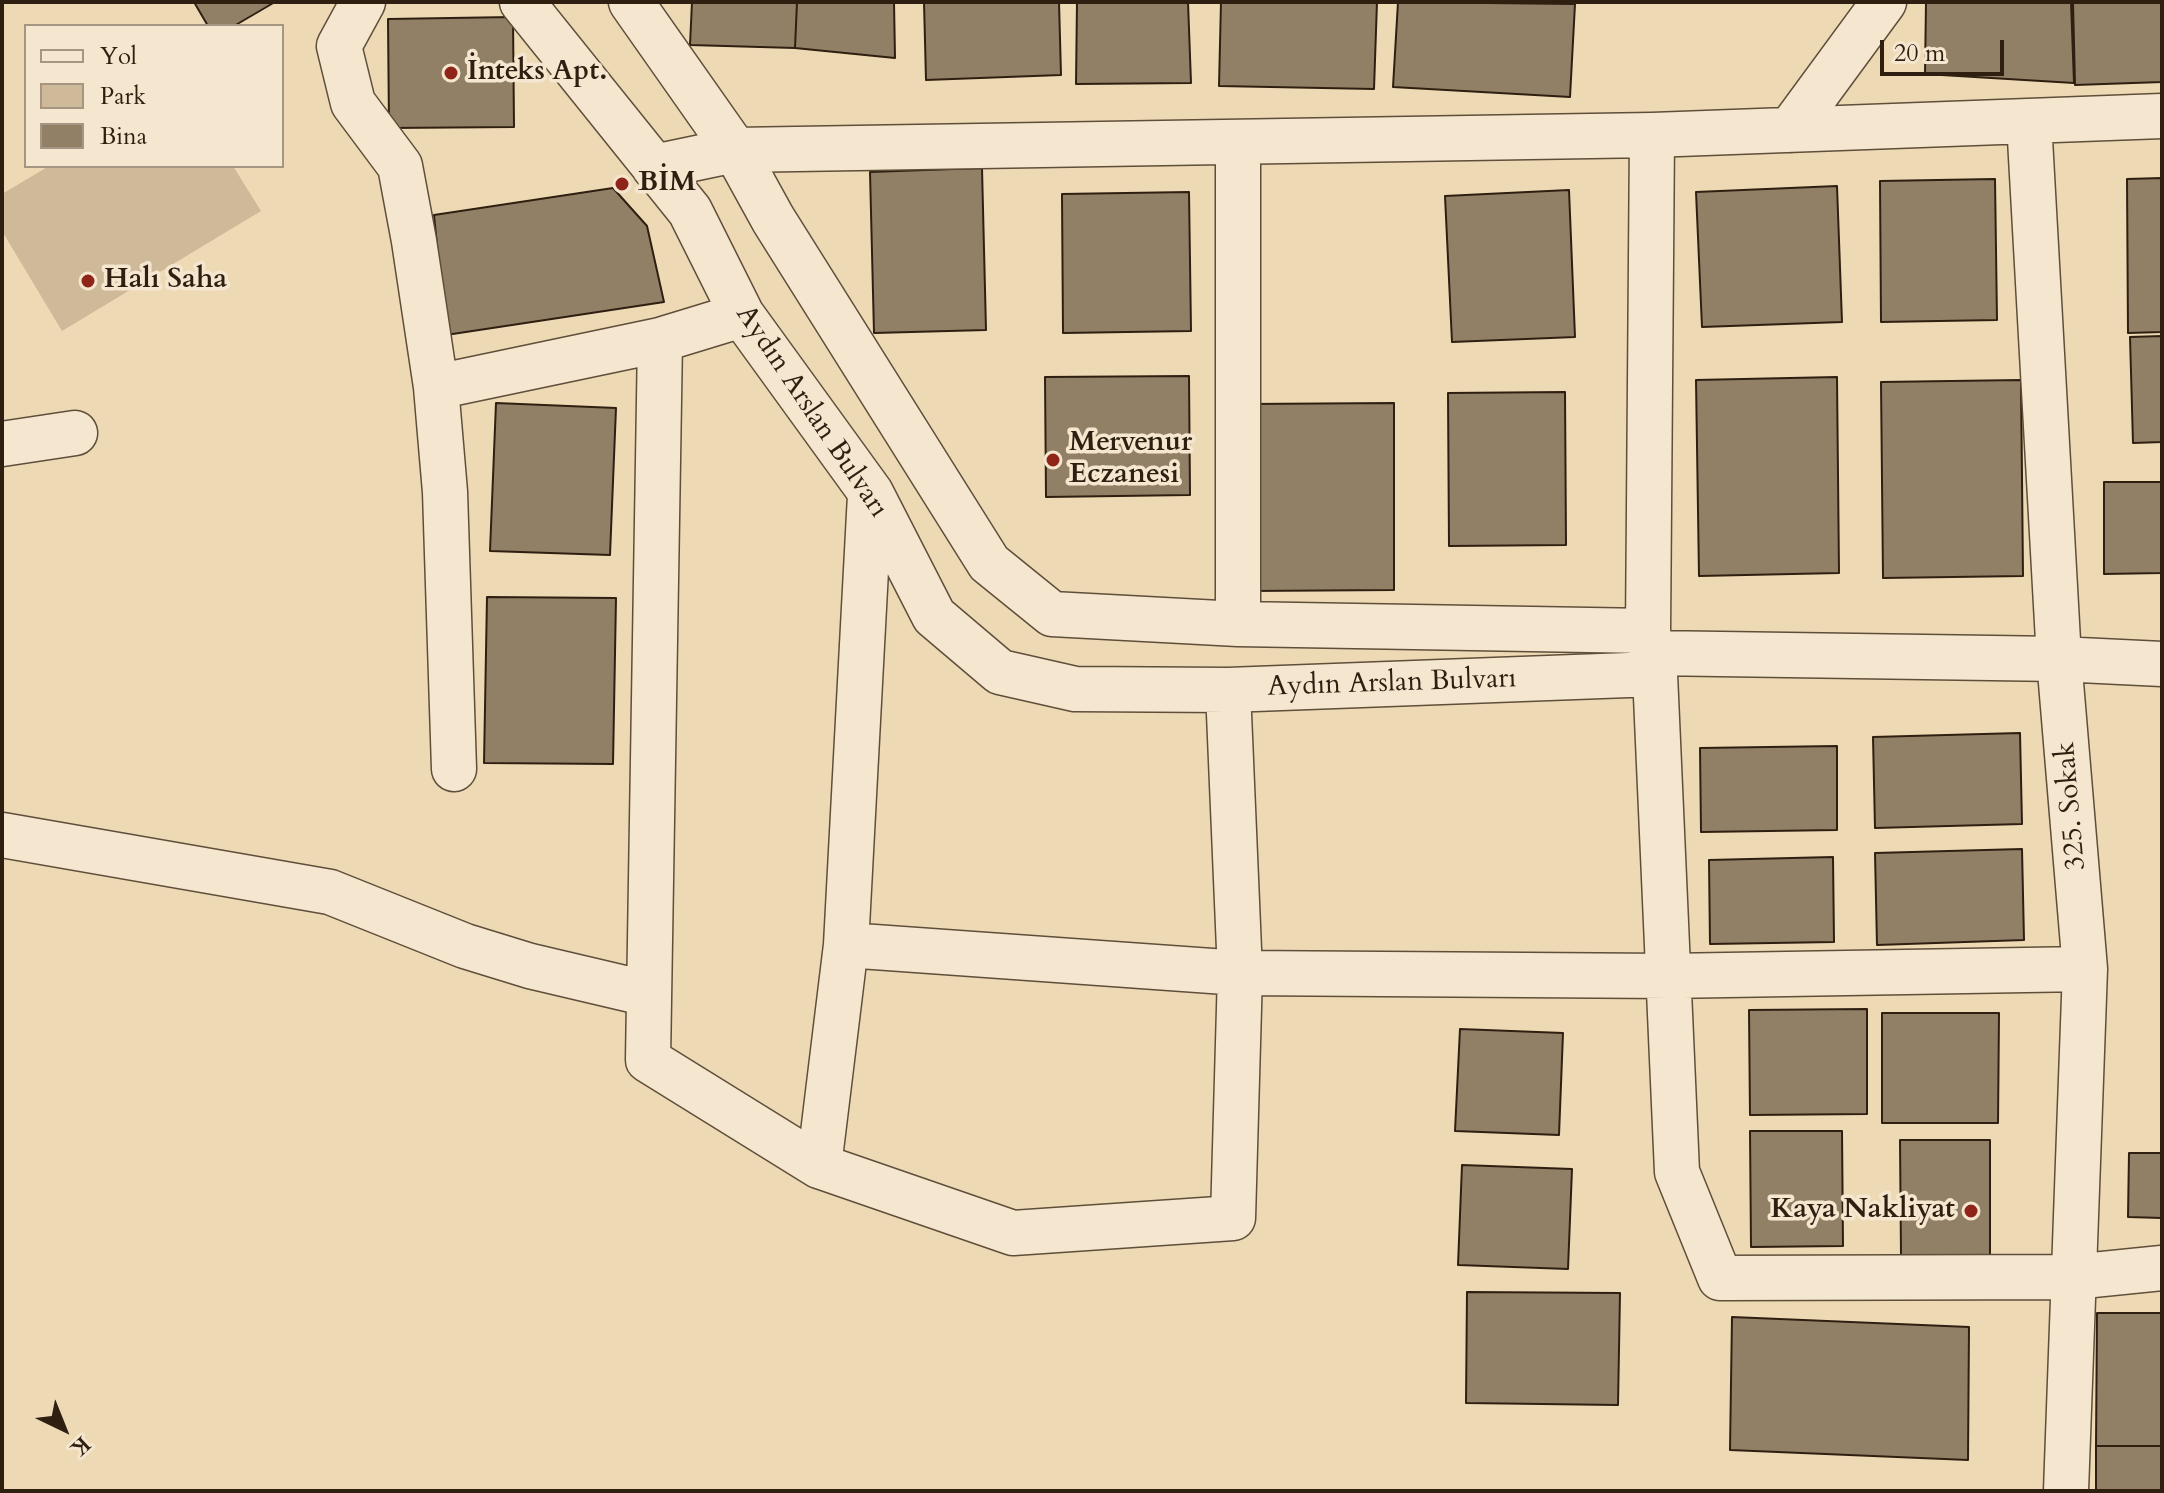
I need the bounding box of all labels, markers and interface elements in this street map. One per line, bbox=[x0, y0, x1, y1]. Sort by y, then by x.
legend bbox=[24, 24, 284, 168]
scale bar bbox=[1884, 24, 2008, 74]
text: 20 m bbox=[1894, 37, 1945, 70]
text: Yol bbox=[100, 40, 137, 73]
place label: İnteks Apt. bbox=[467, 56, 607, 90]
marker: İnteks Apt. bbox=[442, 64, 460, 82]
text: Park bbox=[100, 80, 146, 113]
text: Bina bbox=[100, 120, 147, 153]
place label: BİM bbox=[638, 167, 696, 201]
marker: BİM bbox=[613, 175, 631, 193]
place label: Halı Saha bbox=[104, 264, 227, 298]
marker: Halı Saha bbox=[79, 272, 97, 290]
street label: Aydın Arslan Bulvarı bbox=[727, 299, 895, 525]
place label: Mervenur Eczanesi bbox=[1069, 427, 1192, 493]
marker: Mervenur Eczanesi bbox=[1044, 451, 1062, 469]
street label: Aydın Arslan Bulvarı bbox=[1267, 663, 1517, 705]
street label: 325. Sokak bbox=[2050, 740, 2094, 872]
place label: Kaya Nakliyat bbox=[1770, 1194, 1955, 1228]
marker: Kaya Nakliyat bbox=[1962, 1202, 1980, 1220]
north arrow bbox=[24, 1389, 104, 1469]
text: K bbox=[64, 1429, 97, 1464]

